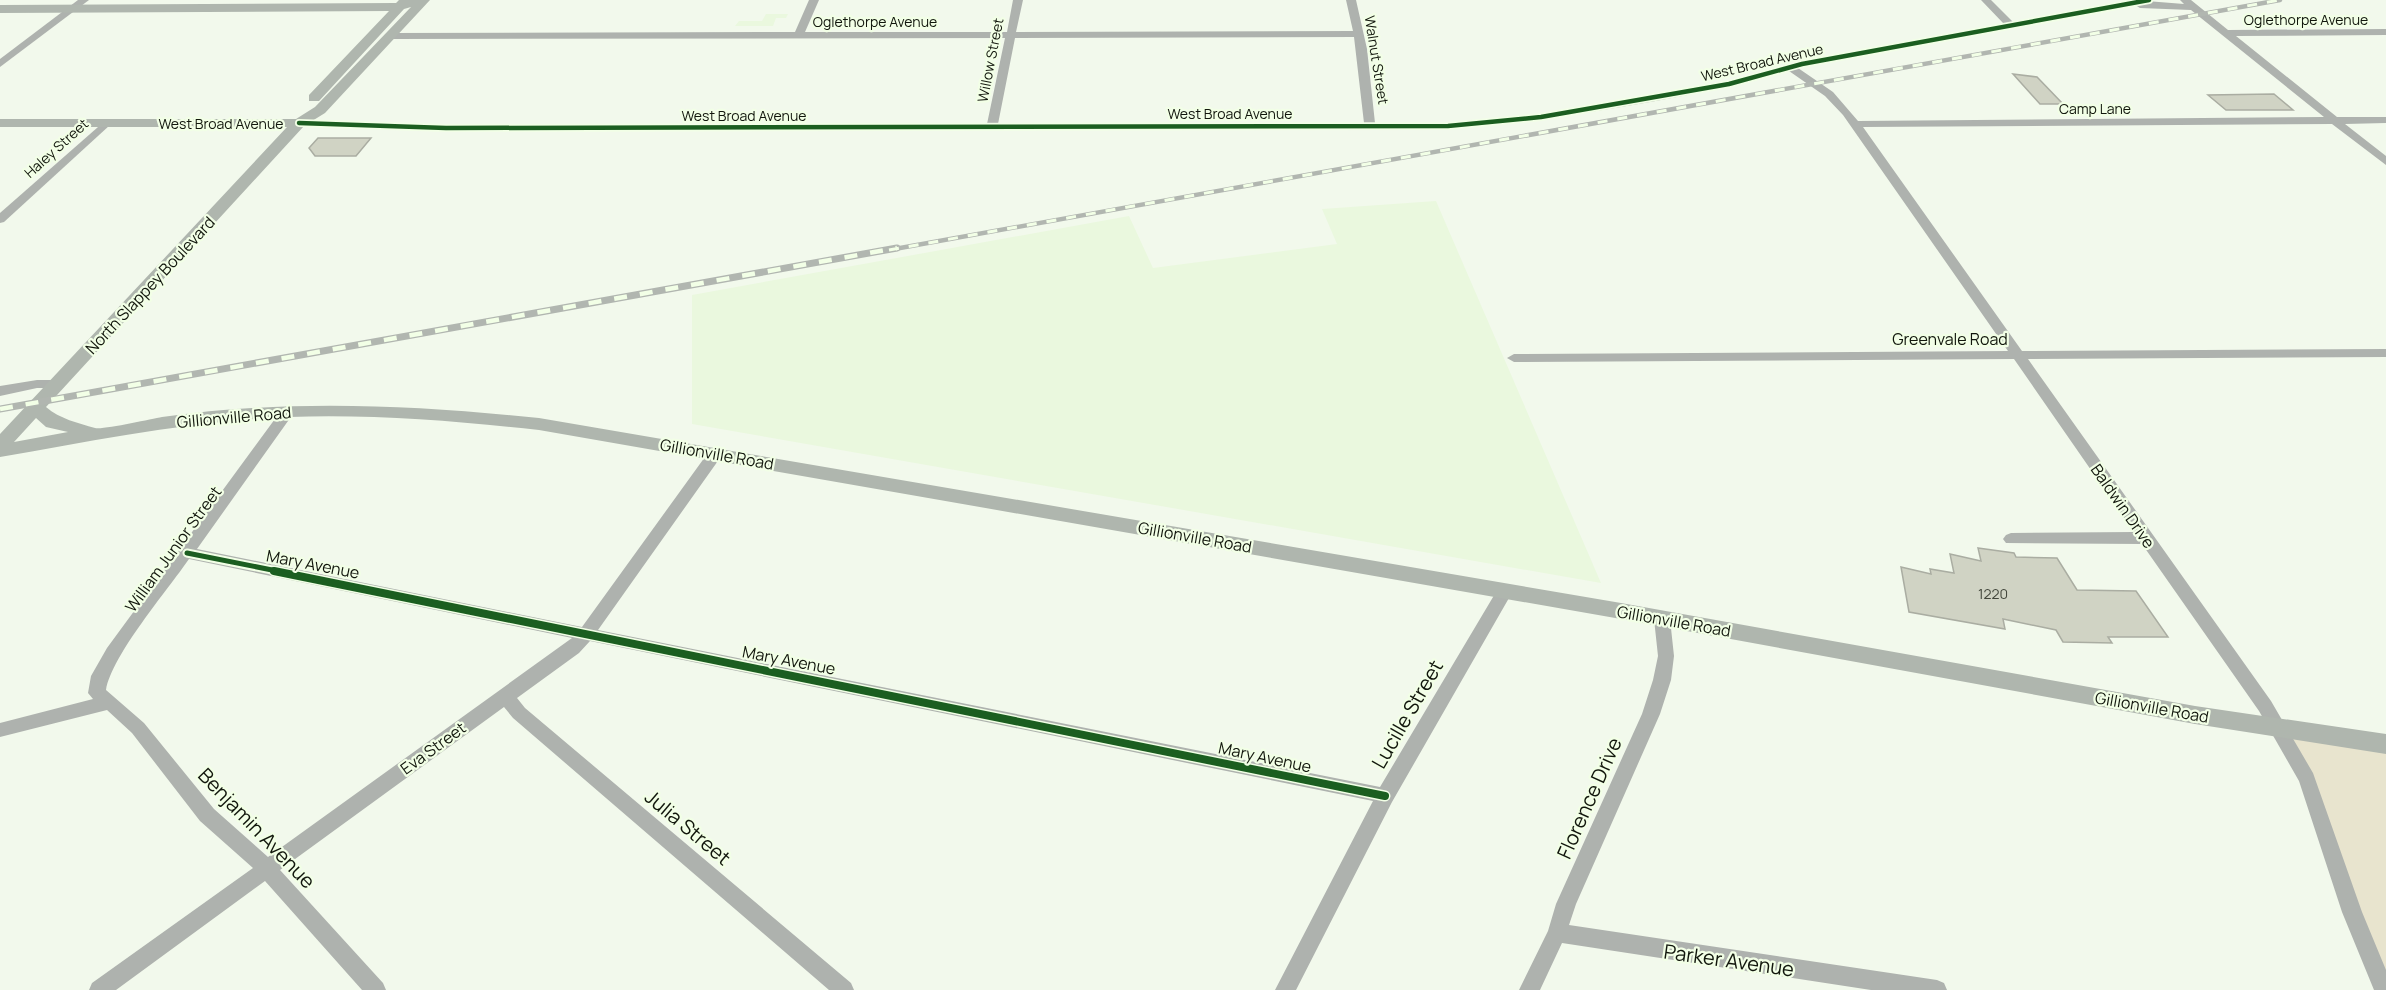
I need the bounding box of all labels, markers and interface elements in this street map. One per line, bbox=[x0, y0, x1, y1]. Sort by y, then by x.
street label: Oglethorpe Avenue bbox=[2244, 10, 2368, 29]
street label: Oglethorpe Avenue bbox=[813, 12, 937, 31]
street label: Walnut Street bbox=[1361, 14, 1393, 106]
street label: Willow Street bbox=[973, 16, 1008, 104]
street label: West Broad Avenue bbox=[1699, 39, 1825, 85]
street label: Camp Lane bbox=[2059, 99, 2131, 118]
street label: West Broad Avenue bbox=[1168, 104, 1292, 123]
street label: West Broad Avenue bbox=[682, 106, 806, 125]
street label: Haley Street bbox=[20, 114, 92, 182]
street label: West Broad Avenue bbox=[159, 114, 283, 133]
street label: North Slappey Boulevard bbox=[80, 211, 220, 359]
street label: Greenvale Road bbox=[1892, 328, 2008, 350]
street label: Gillionville Road bbox=[176, 401, 292, 433]
street label: Gillionville Road bbox=[658, 433, 776, 475]
street label: Baldwin Drive bbox=[2086, 460, 2160, 552]
street label: William Junior Street bbox=[120, 482, 226, 616]
street label: Gillionville Road bbox=[1136, 516, 1254, 558]
street label: Mary Avenue bbox=[265, 544, 361, 584]
house number: 1220 bbox=[1978, 584, 2008, 603]
street label: Gillionville Road bbox=[1615, 600, 1733, 642]
street label: Mary Avenue bbox=[741, 640, 837, 680]
street label: Lucille Street bbox=[1365, 655, 1449, 773]
street label: Gillionville Road bbox=[2093, 686, 2211, 728]
street label: Eva Street bbox=[396, 717, 470, 779]
street label: Florence Drive bbox=[1550, 733, 1628, 863]
street label: Mary Avenue bbox=[1217, 736, 1313, 778]
street label: Benjamin Avenue bbox=[193, 762, 321, 894]
street label: Julia Street bbox=[639, 783, 737, 871]
street label: Parker Avenue bbox=[1662, 938, 1796, 982]

